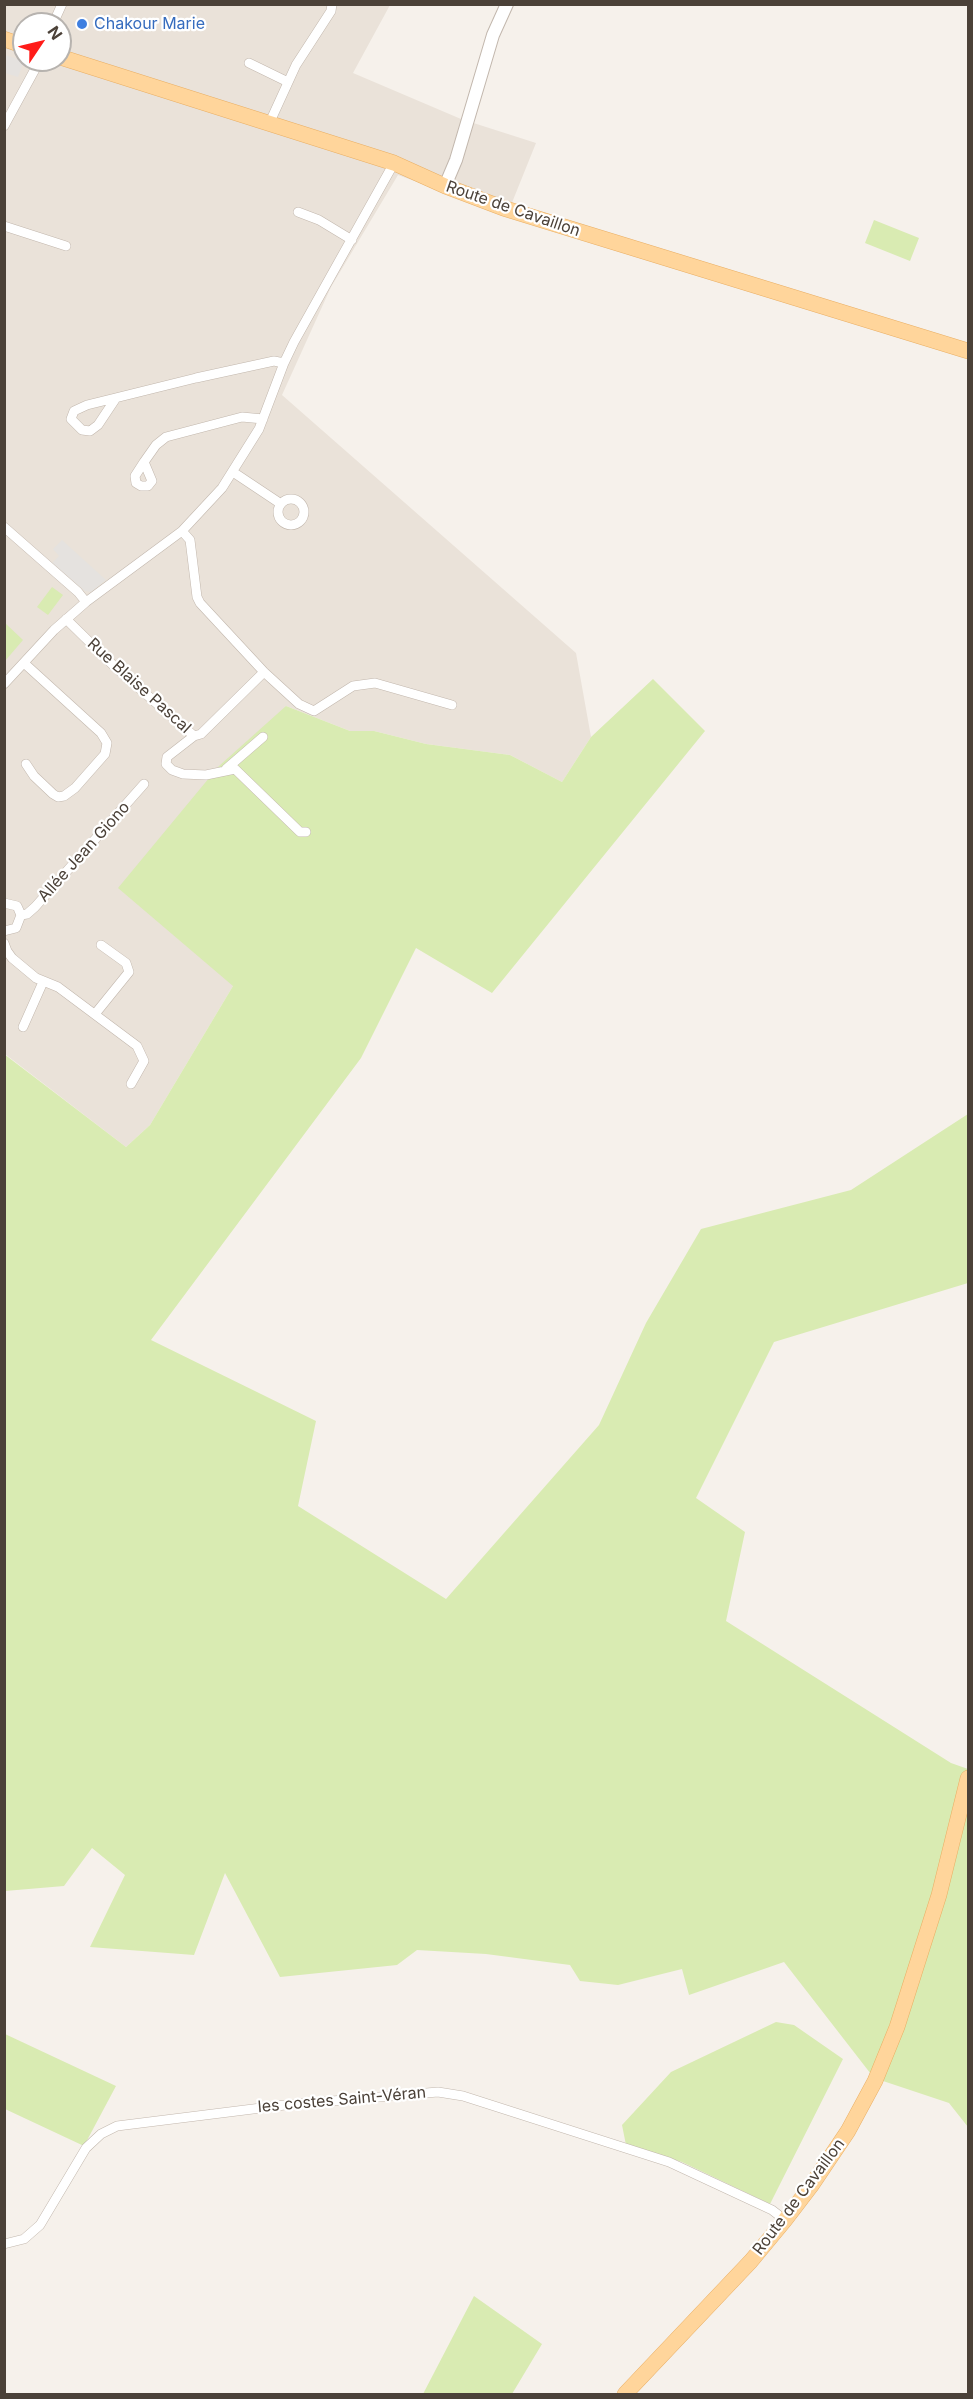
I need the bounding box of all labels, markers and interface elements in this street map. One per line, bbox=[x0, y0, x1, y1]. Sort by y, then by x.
north arrow bbox=[12, 12, 72, 72]
place label: Chakour Marie bbox=[94, 14, 205, 34]
marker: Chakour Marie bbox=[75, 17, 89, 31]
text: N bbox=[43, 22, 67, 44]
street label: Route de Cavaillon bbox=[443, 177, 583, 241]
street label: Rue Blaise Pascal bbox=[83, 634, 195, 738]
street label: Allée Jean Giono bbox=[34, 798, 134, 906]
street label: les costes Saint-Véran bbox=[257, 2083, 427, 2117]
street label: Route de Cavaillon bbox=[749, 2135, 849, 2259]

